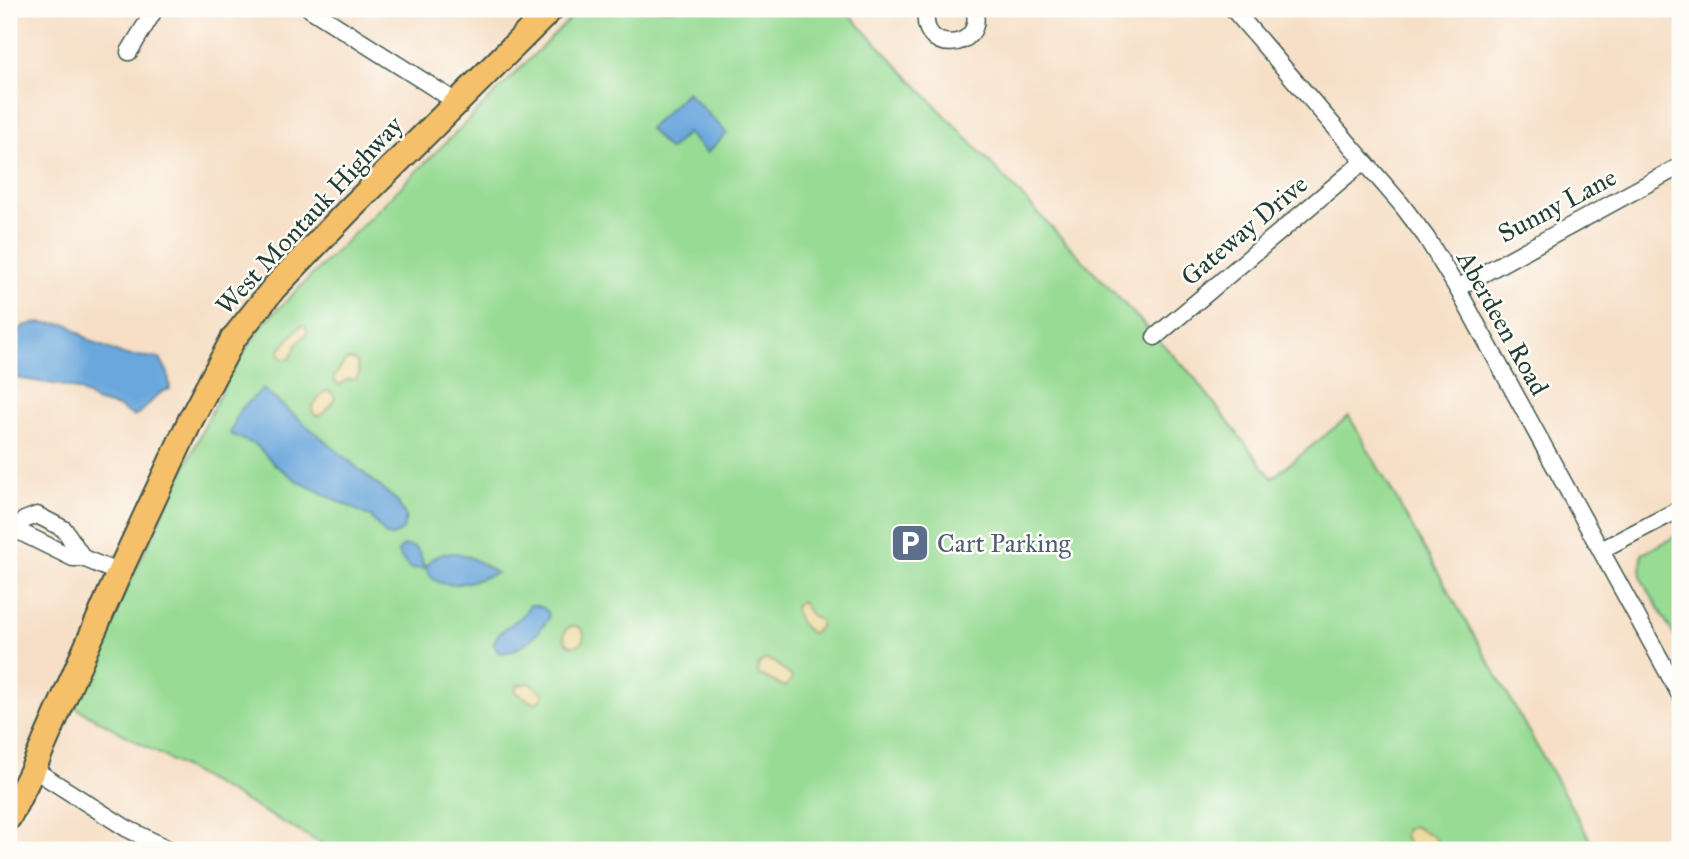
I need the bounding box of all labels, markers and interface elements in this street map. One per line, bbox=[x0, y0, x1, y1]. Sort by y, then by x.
street label: West Montauk Highway bbox=[209, 108, 410, 321]
street label: Sunny Lane bbox=[1492, 160, 1622, 249]
street label: Gateway Drive bbox=[1174, 168, 1314, 292]
street label: Aberdeen Road bbox=[1450, 244, 1556, 401]
parking icon: Cart Parking bbox=[889, 522, 931, 564]
place label: Cart Parking bbox=[937, 527, 1071, 559]

